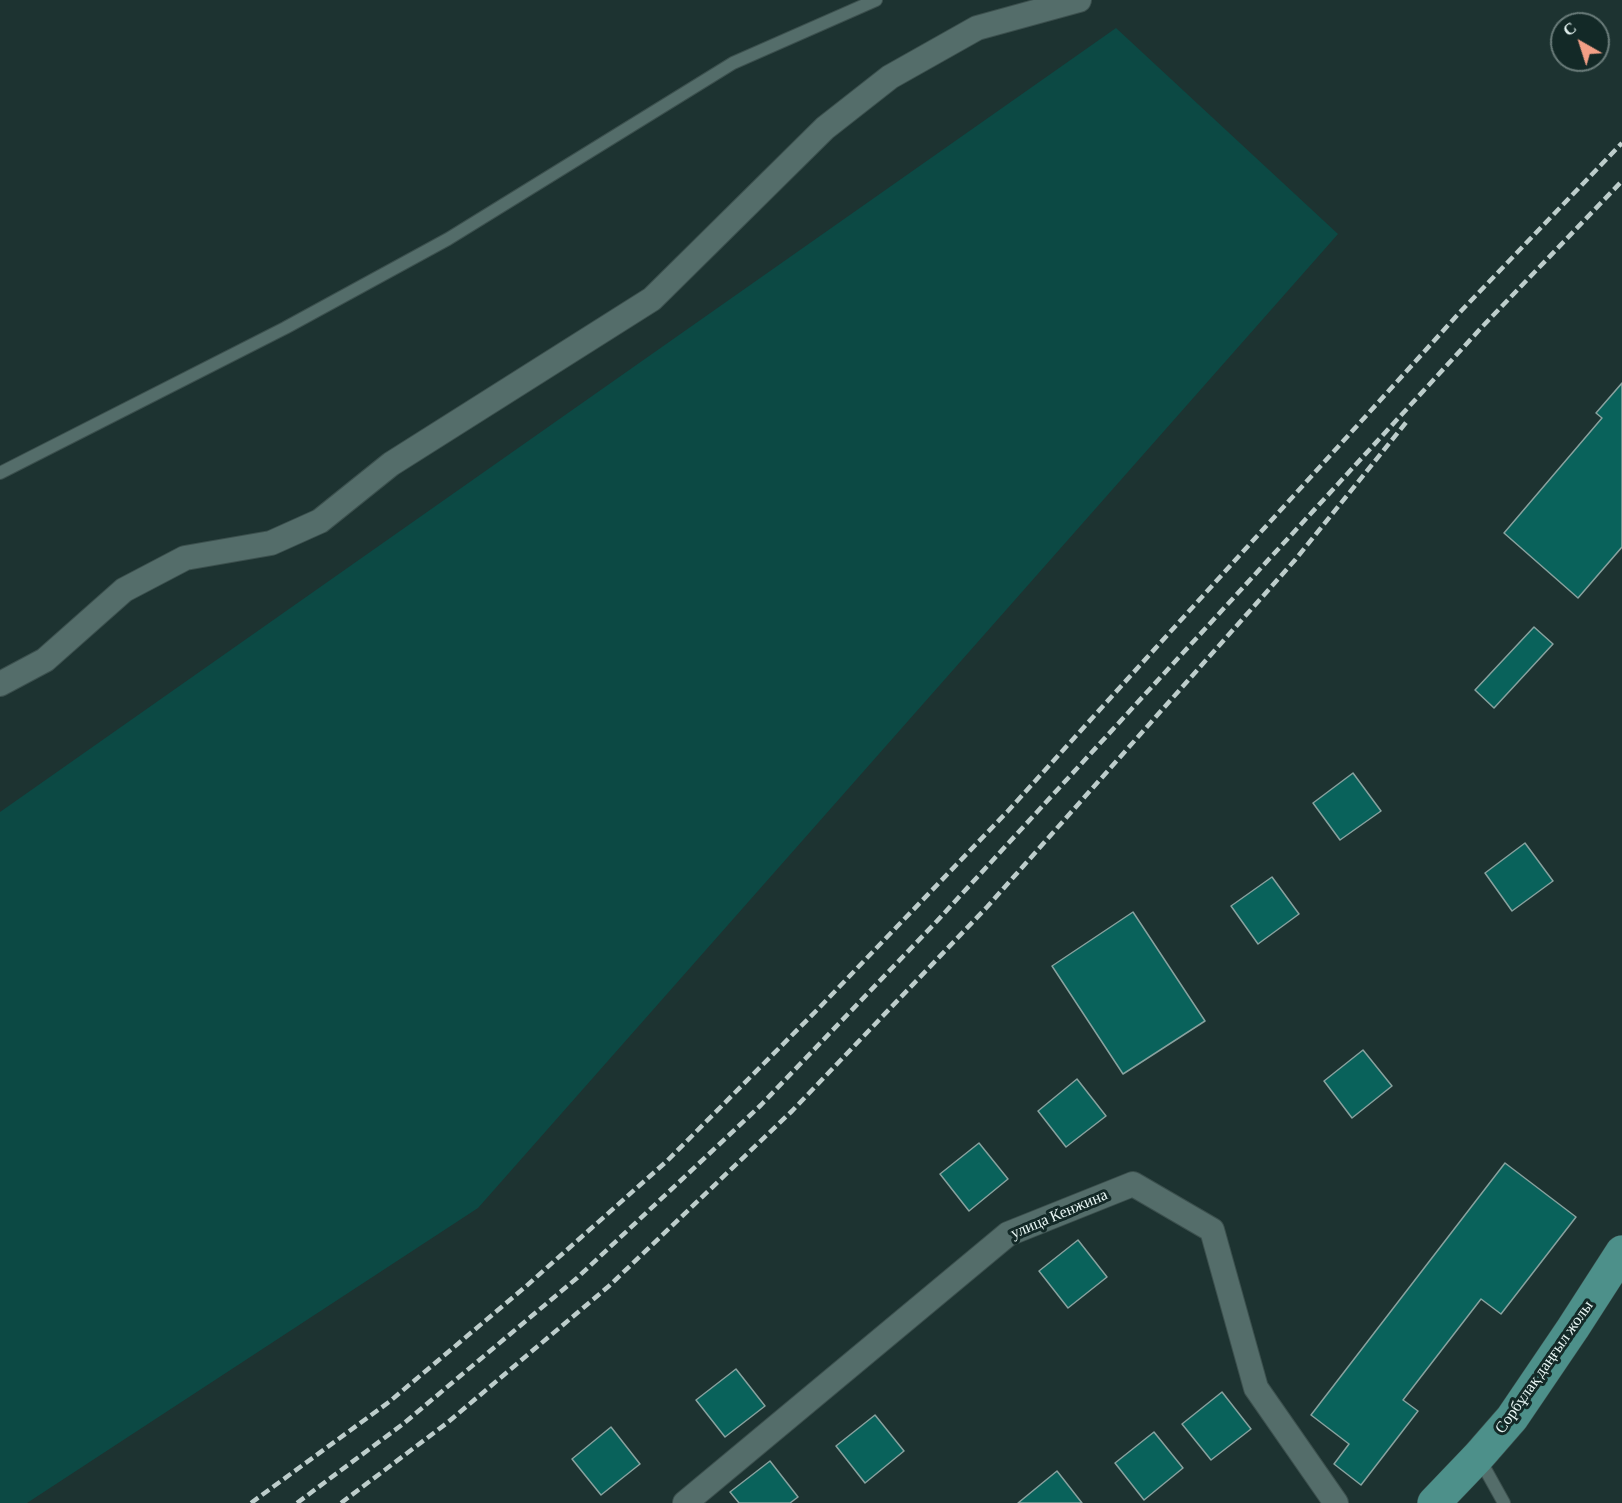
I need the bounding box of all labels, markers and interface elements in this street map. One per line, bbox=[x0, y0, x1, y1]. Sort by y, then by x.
north arrow bbox=[1550, 12, 1610, 72]
text: С bbox=[1560, 19, 1579, 39]
street label: улица Кенжина bbox=[1008, 1185, 1110, 1243]
street label: Сорбұлақ даңғыл жолы bbox=[1491, 1297, 1597, 1437]

